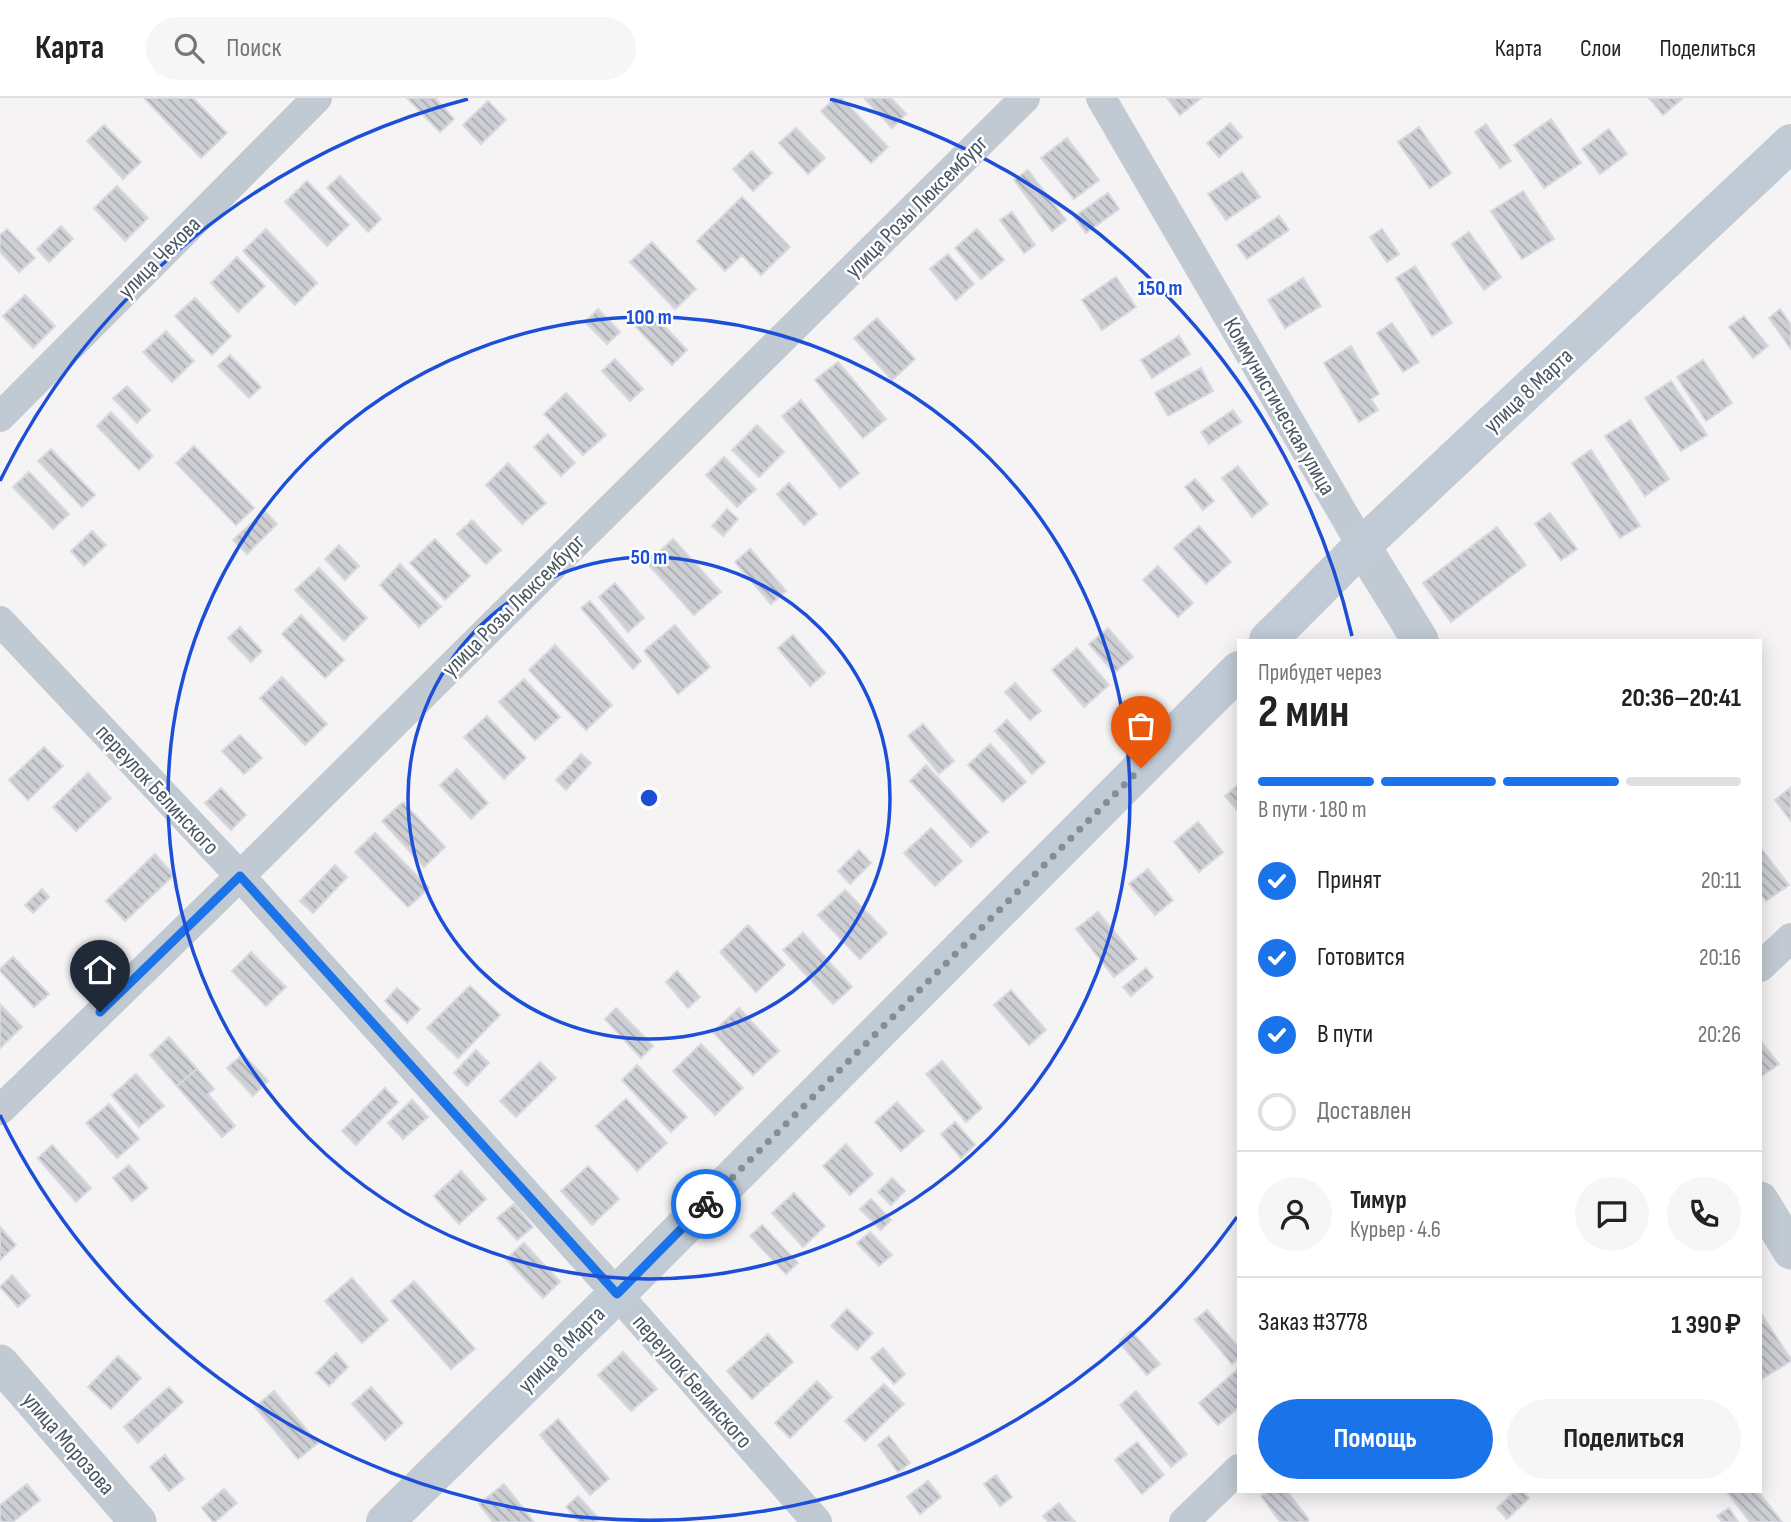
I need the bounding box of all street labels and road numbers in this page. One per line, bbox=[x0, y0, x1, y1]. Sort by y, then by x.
street label: улица Розы Люксембург bbox=[840, 129, 994, 284]
street label: улица Чехова bbox=[113, 211, 207, 305]
street label: Коммунистическая улица bbox=[1217, 313, 1341, 500]
street label: улица 8 Марта bbox=[1478, 342, 1579, 439]
street label: улица Розы Люксембург bbox=[437, 528, 591, 683]
street label: переулок Белинского bbox=[90, 719, 225, 861]
street label: улица 8 Марта bbox=[512, 1300, 611, 1399]
street label: переулок Белинского bbox=[626, 1309, 758, 1454]
street label: улица Морозова bbox=[16, 1386, 121, 1501]

